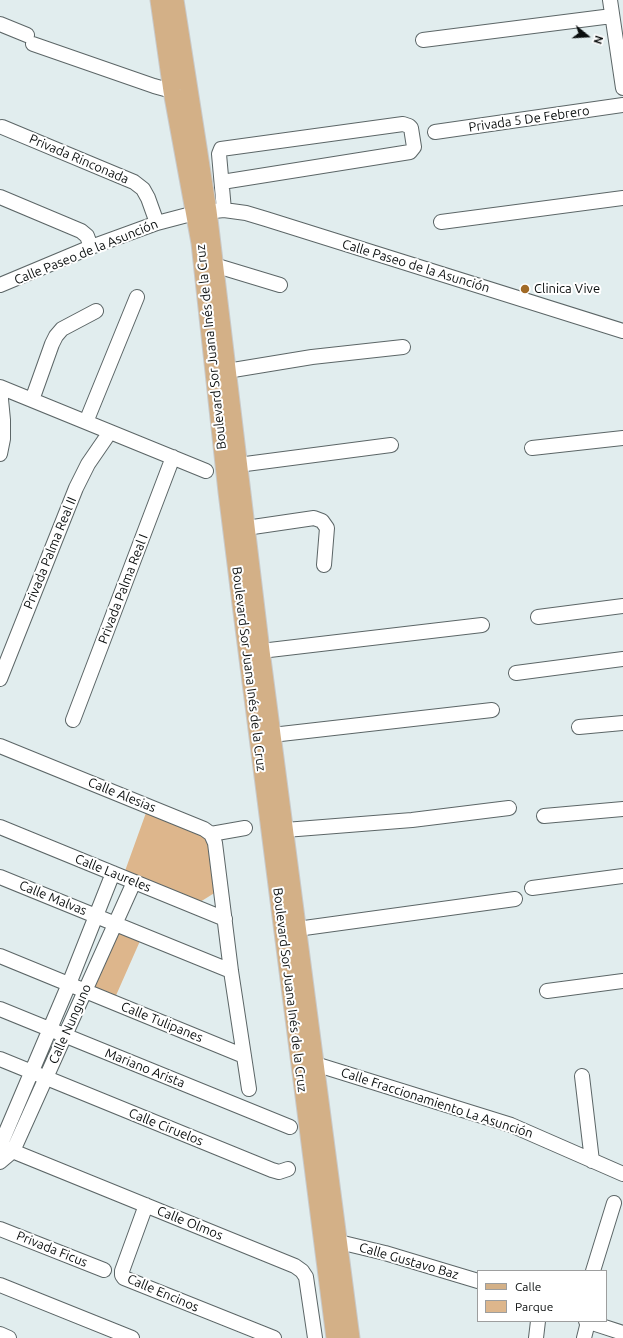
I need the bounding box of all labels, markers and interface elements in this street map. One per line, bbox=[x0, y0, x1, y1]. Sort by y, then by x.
north arrow bbox=[567, 16, 607, 56]
text: N bbox=[591, 34, 605, 45]
street label: Privada 5 De Febrero bbox=[468, 103, 590, 135]
street label: Privada Rinconada bbox=[27, 131, 131, 187]
street label: Calle Paseo de la Asunción bbox=[12, 216, 160, 288]
street label: Calle Paseo de la Asunción bbox=[340, 236, 492, 296]
street label: Boulevard Sor Juana Inés de la Cruz bbox=[192, 244, 230, 450]
place label: Clinica Vive bbox=[534, 281, 600, 297]
marker: Clinica Vive bbox=[519, 283, 531, 295]
street label: Privada Palma Real II bbox=[20, 495, 80, 611]
street label: Privada Palma Real I bbox=[95, 532, 151, 646]
street label: Boulevard Sor Juana Inés de la Cruz bbox=[229, 566, 269, 772]
street label: Calle Alesias bbox=[86, 774, 158, 816]
street label: Calle Laureles bbox=[73, 851, 153, 895]
street label: Calle Malvas bbox=[17, 877, 89, 919]
street label: Boulevard Sor Juana Inés de la Cruz bbox=[270, 887, 310, 1093]
street label: Calle Nunguno bbox=[45, 982, 95, 1066]
street label: Calle Tulipanes bbox=[119, 998, 205, 1046]
street label: Mariano Arista bbox=[103, 1045, 187, 1091]
street label: Calle Fraccionamiento La Asunción bbox=[339, 1065, 535, 1141]
street label: Calle Ciruelos bbox=[126, 1105, 206, 1149]
street label: Calle Olmos bbox=[155, 1203, 225, 1243]
street label: Privada Ficus bbox=[14, 1228, 90, 1270]
street label: Calle Gustavo Baz bbox=[357, 1239, 461, 1283]
legend bbox=[477, 1270, 607, 1322]
street label: Calle Encinos bbox=[125, 1271, 201, 1315]
text: Calle bbox=[515, 1280, 541, 1293]
text: Parque bbox=[515, 1300, 553, 1313]

